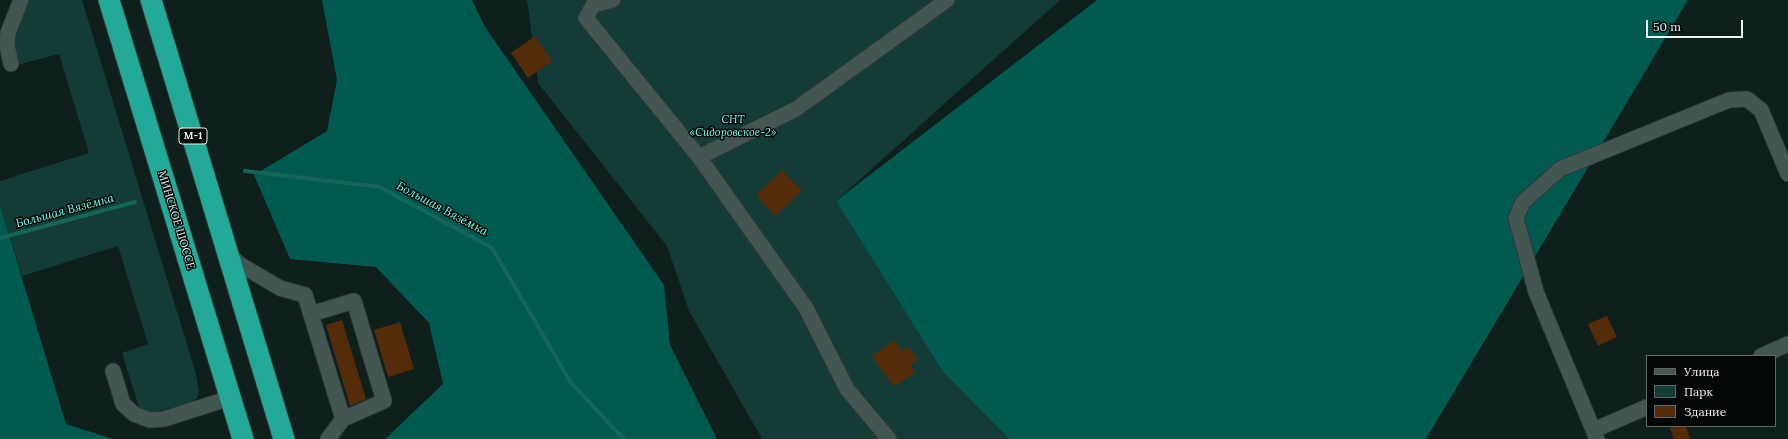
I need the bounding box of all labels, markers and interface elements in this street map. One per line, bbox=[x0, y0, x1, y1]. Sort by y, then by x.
scale bar bbox=[1648, 12, 1745, 38]
text: 50 m bbox=[1653, 19, 1681, 34]
park label: СНТ «Сидоровское-2» bbox=[689, 113, 777, 139]
road number: М-1 bbox=[179, 128, 207, 144]
street label: МИНСКОЕ ШОССЕ bbox=[155, 169, 197, 271]
water label: Большая Вязёмка bbox=[394, 179, 490, 239]
water label: Большая Вязёмка bbox=[14, 191, 116, 231]
legend bbox=[1646, 355, 1776, 427]
text: Улица bbox=[1684, 364, 1720, 379]
text: Парк bbox=[1684, 384, 1713, 399]
text: Здание bbox=[1684, 404, 1726, 419]

